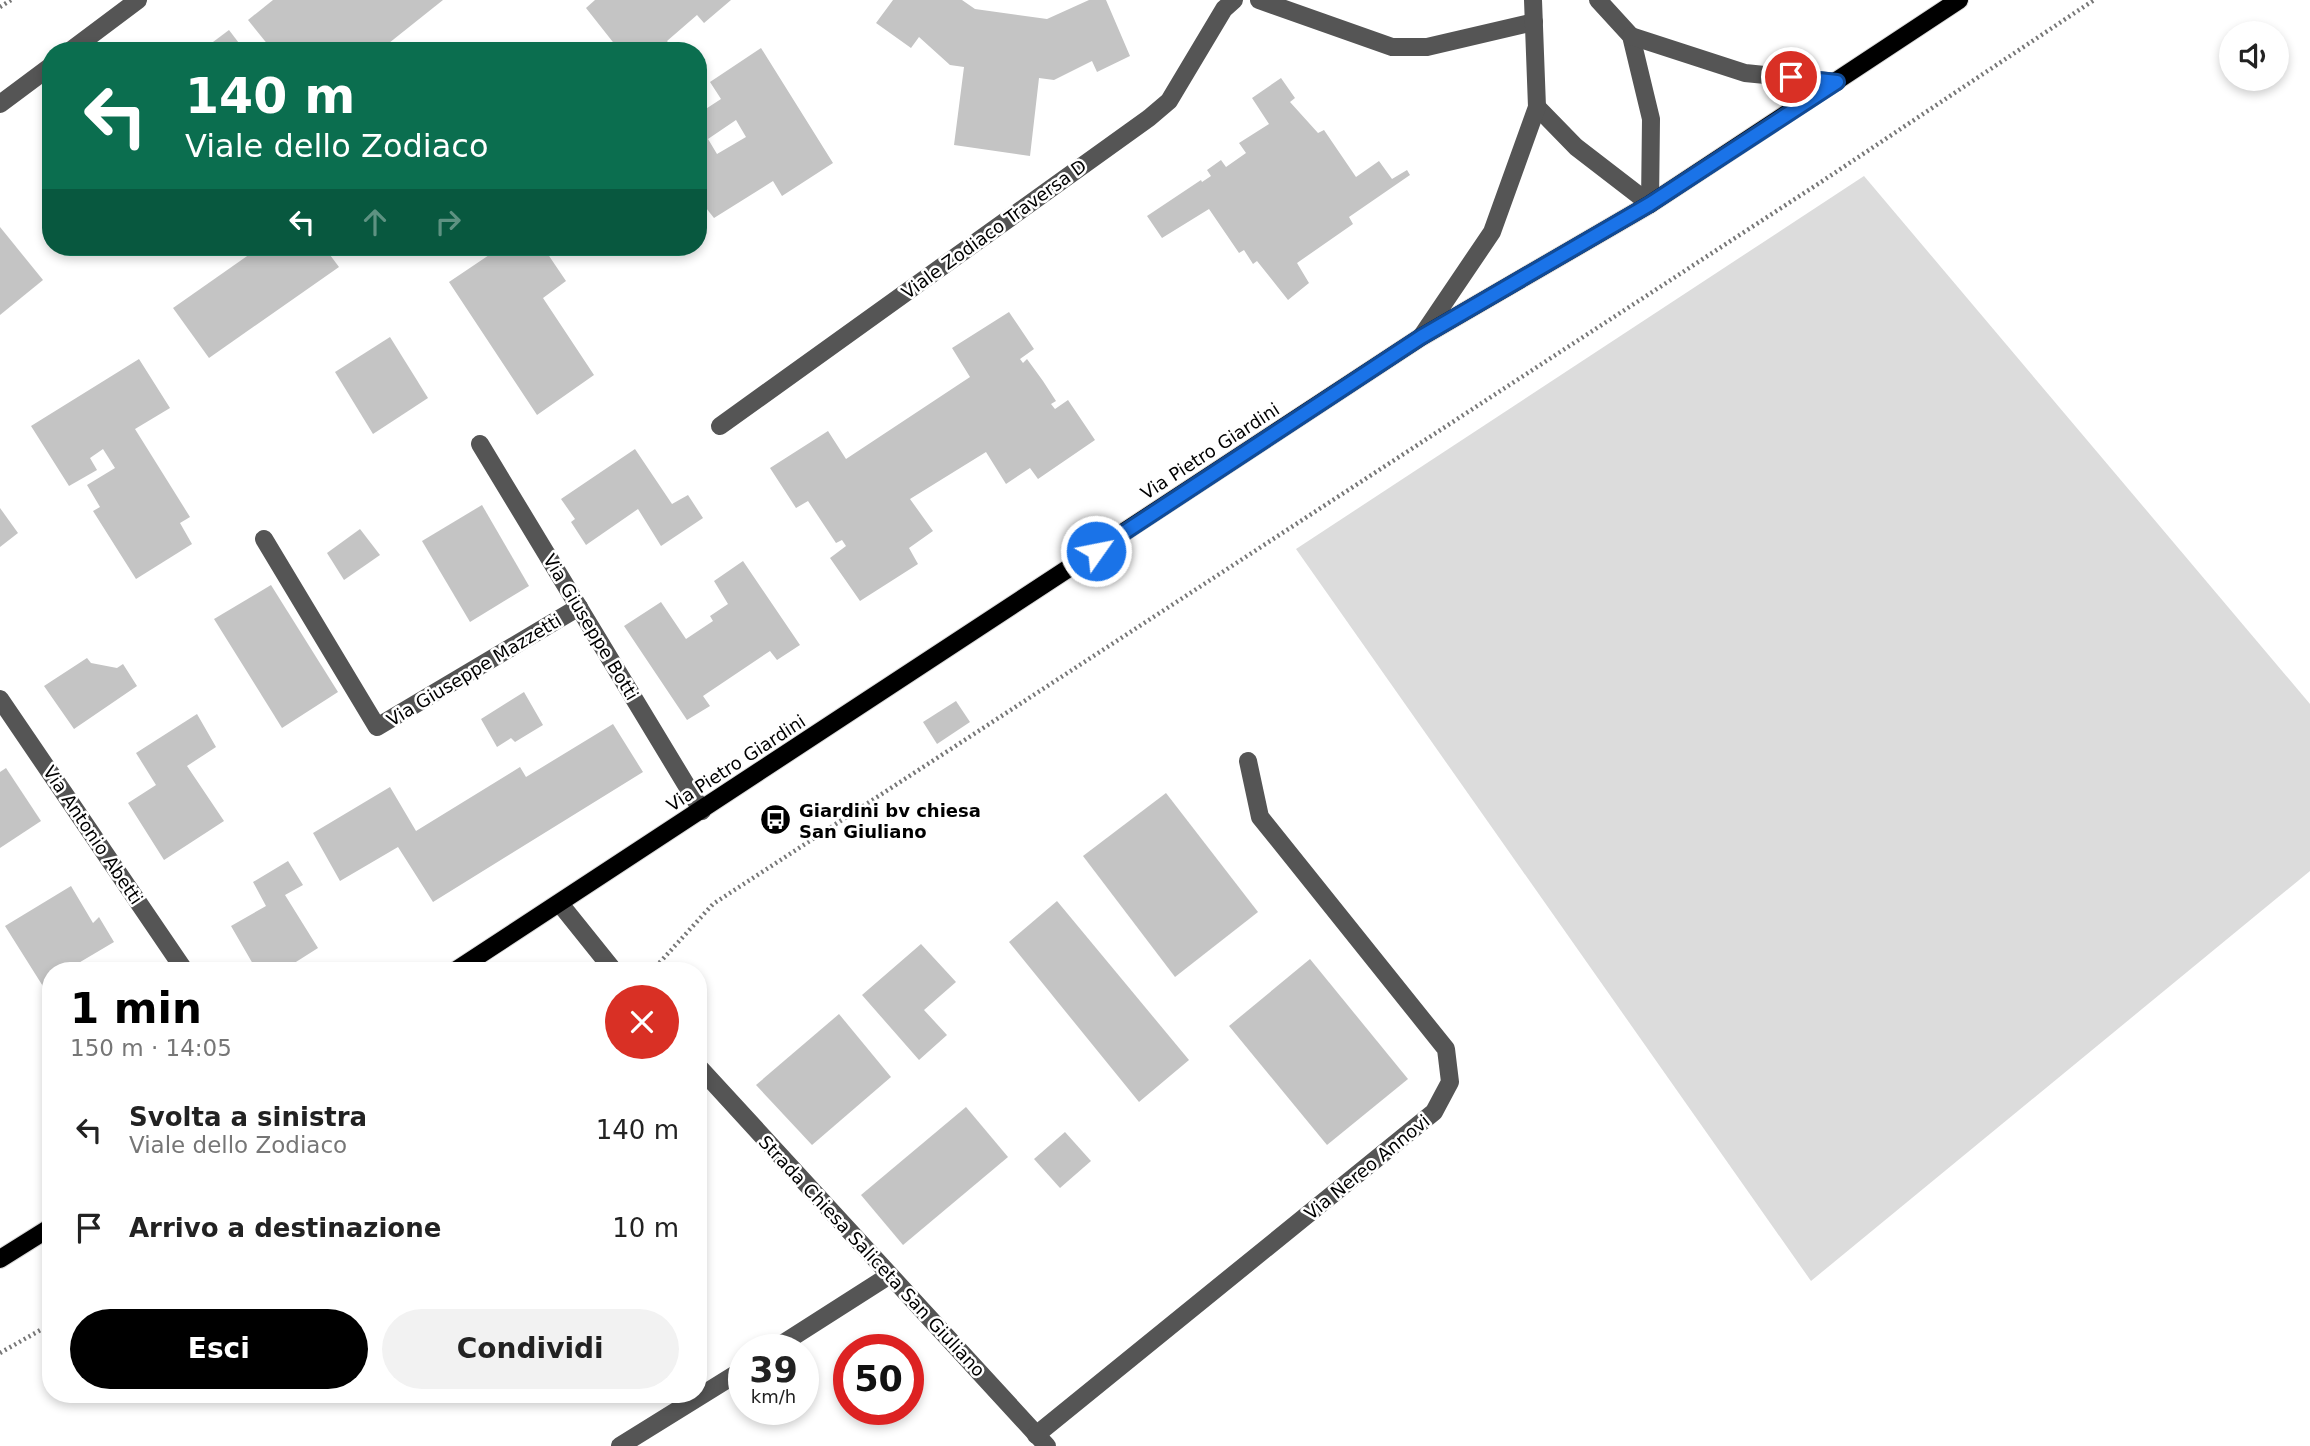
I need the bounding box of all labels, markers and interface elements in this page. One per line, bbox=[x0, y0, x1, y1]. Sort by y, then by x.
map controls bbox=[2219, 21, 2289, 91]
button: sound bbox=[2219, 21, 2289, 91]
pin bbox=[1761, 47, 1821, 107]
icon: arrive bbox=[1772, 58, 1810, 96]
text: 140 m bbox=[185, 68, 355, 125]
icon: left bbox=[70, 70, 161, 161]
text: Viale dello Zodiaco bbox=[185, 127, 488, 165]
street label: Viale Zodiaco Traversa D bbox=[898, 155, 1090, 303]
icon: left bbox=[283, 203, 321, 241]
icon: ahead bbox=[356, 203, 394, 241]
icon: right bbox=[429, 203, 467, 241]
street label: Via Pietro Giardini bbox=[1137, 398, 1283, 504]
position arrow bbox=[1059, 514, 1133, 588]
street label: Via Giuseppe Botti bbox=[539, 550, 643, 704]
street label: Via Giuseppe Mazzetti bbox=[383, 610, 565, 730]
street label: Via Pietro Giardini bbox=[663, 710, 809, 816]
street label: Via Antonio Abetti bbox=[39, 762, 147, 908]
place label: Giardini bv chiesa San Giuliano bbox=[799, 800, 981, 842]
bus stop icon: Giardini bv chiesa San Giuliano bbox=[759, 803, 793, 837]
text: 1 min bbox=[70, 984, 202, 1033]
button: close bbox=[605, 985, 679, 1059]
text: 150 m · 14:05 bbox=[70, 1035, 232, 1061]
text: Svolta a sinistra bbox=[129, 1102, 367, 1132]
street label: Via Nereo Annovi bbox=[1300, 1110, 1434, 1224]
icon: left bbox=[70, 1111, 108, 1149]
text: 140 m bbox=[596, 1115, 679, 1145]
street label: Strada Chiesa Saliceta San Giuliano bbox=[755, 1131, 989, 1381]
text: Viale dello Zodiaco bbox=[129, 1132, 347, 1158]
icon: arrive bbox=[70, 1209, 108, 1247]
text: Arrivo a destinazione bbox=[129, 1213, 441, 1243]
text: 10 m bbox=[612, 1213, 679, 1243]
button: Esci bbox=[70, 1309, 368, 1389]
button: Condividi bbox=[382, 1309, 679, 1389]
speed limit sign: 50 bbox=[833, 1334, 924, 1425]
text: 39 bbox=[749, 1350, 798, 1390]
text: km/h bbox=[751, 1386, 796, 1407]

